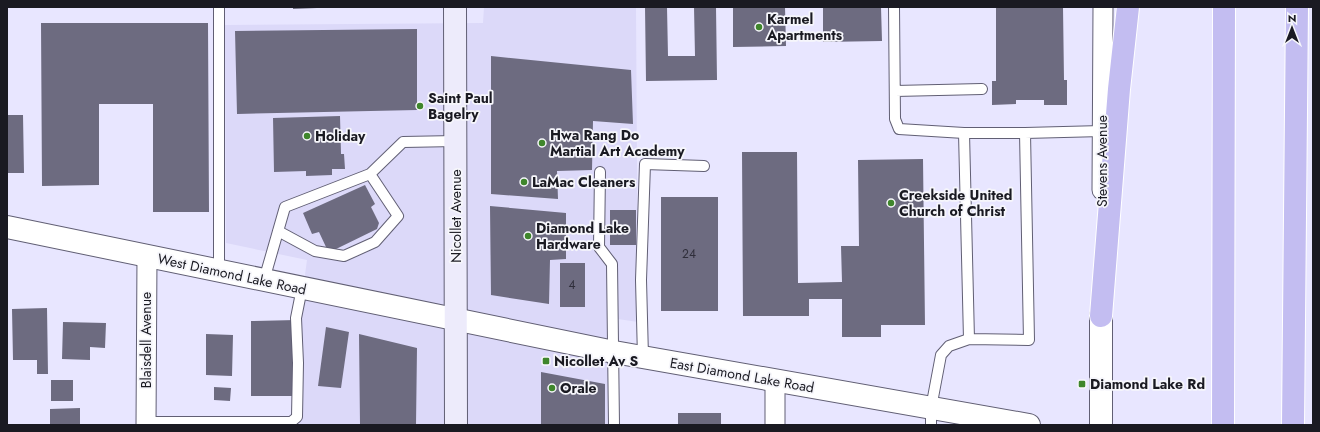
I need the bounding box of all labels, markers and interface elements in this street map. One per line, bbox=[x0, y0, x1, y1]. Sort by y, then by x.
north arrow bbox=[1272, 8, 1312, 48]
place label: Karmel Apartments bbox=[766, 9, 843, 45]
text: N bbox=[1288, 10, 1296, 26]
marker: Karmel Apartments bbox=[754, 22, 764, 32]
place label: Saint Paul Bagelry bbox=[428, 88, 493, 124]
marker: Saint Paul Bagelry bbox=[415, 101, 425, 111]
street label: Stevens Avenue bbox=[1092, 115, 1112, 207]
place label: Hwa Rang Do Martial Art Academy bbox=[550, 125, 685, 161]
place label: Holiday bbox=[315, 126, 366, 146]
marker: Holiday bbox=[302, 131, 312, 141]
marker: Hwa Rang Do Martial Art Academy bbox=[537, 138, 547, 148]
street label: Nicollet Avenue bbox=[446, 169, 466, 263]
place label: LaMac Cleaners bbox=[532, 172, 636, 192]
marker: LaMac Cleaners bbox=[519, 177, 529, 187]
place label: Creekside United Church of Christ bbox=[899, 185, 1012, 221]
marker: Creekside United Church of Christ bbox=[886, 198, 896, 208]
place label: Diamond Lake Hardware bbox=[536, 218, 629, 254]
marker: Diamond Lake Hardware bbox=[523, 231, 533, 241]
house number: 24 bbox=[682, 245, 696, 263]
street label: West Diamond Lake Road bbox=[156, 248, 308, 300]
house number: 4 bbox=[569, 276, 576, 294]
street label: Blaisdell Avenue bbox=[136, 292, 156, 388]
place label: Nicollet Av S bbox=[554, 351, 639, 371]
street label: East Diamond Lake Road bbox=[668, 352, 816, 398]
marker: Nicollet Av S bbox=[541, 356, 551, 366]
place label: Diamond Lake Rd bbox=[1090, 374, 1205, 394]
place label: Orale bbox=[560, 378, 597, 398]
marker: Diamond Lake Rd bbox=[1077, 379, 1087, 389]
marker: Orale bbox=[547, 383, 557, 393]

